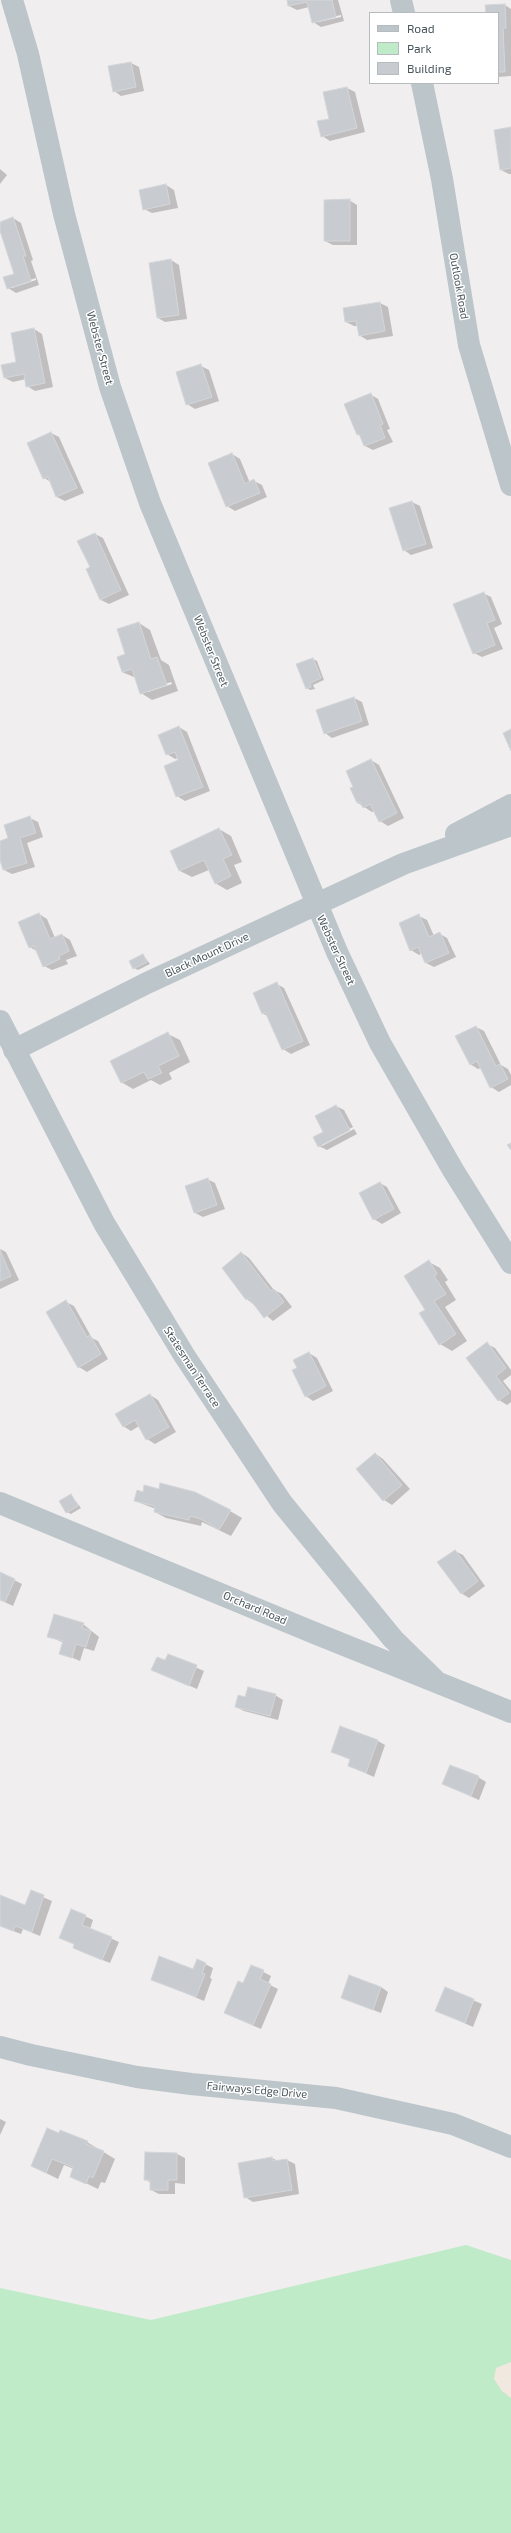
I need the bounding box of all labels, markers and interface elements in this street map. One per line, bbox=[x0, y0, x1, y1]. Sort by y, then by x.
legend bbox=[369, 12, 499, 84]
text: Road bbox=[407, 21, 435, 35]
text: Park bbox=[407, 41, 432, 55]
text: Building bbox=[407, 61, 451, 75]
street label: Outlook Road bbox=[447, 252, 471, 320]
street label: Webster Street bbox=[84, 310, 116, 386]
street label: Webster Street bbox=[191, 614, 231, 688]
street label: Webster Street bbox=[314, 913, 358, 987]
street label: Black Mount Drive bbox=[163, 930, 251, 980]
street label: Statesman Terrace bbox=[161, 1324, 223, 1410]
street label: Orchard Road bbox=[221, 1589, 289, 1627]
street label: Fairways Edge Drive bbox=[206, 2079, 308, 2101]

